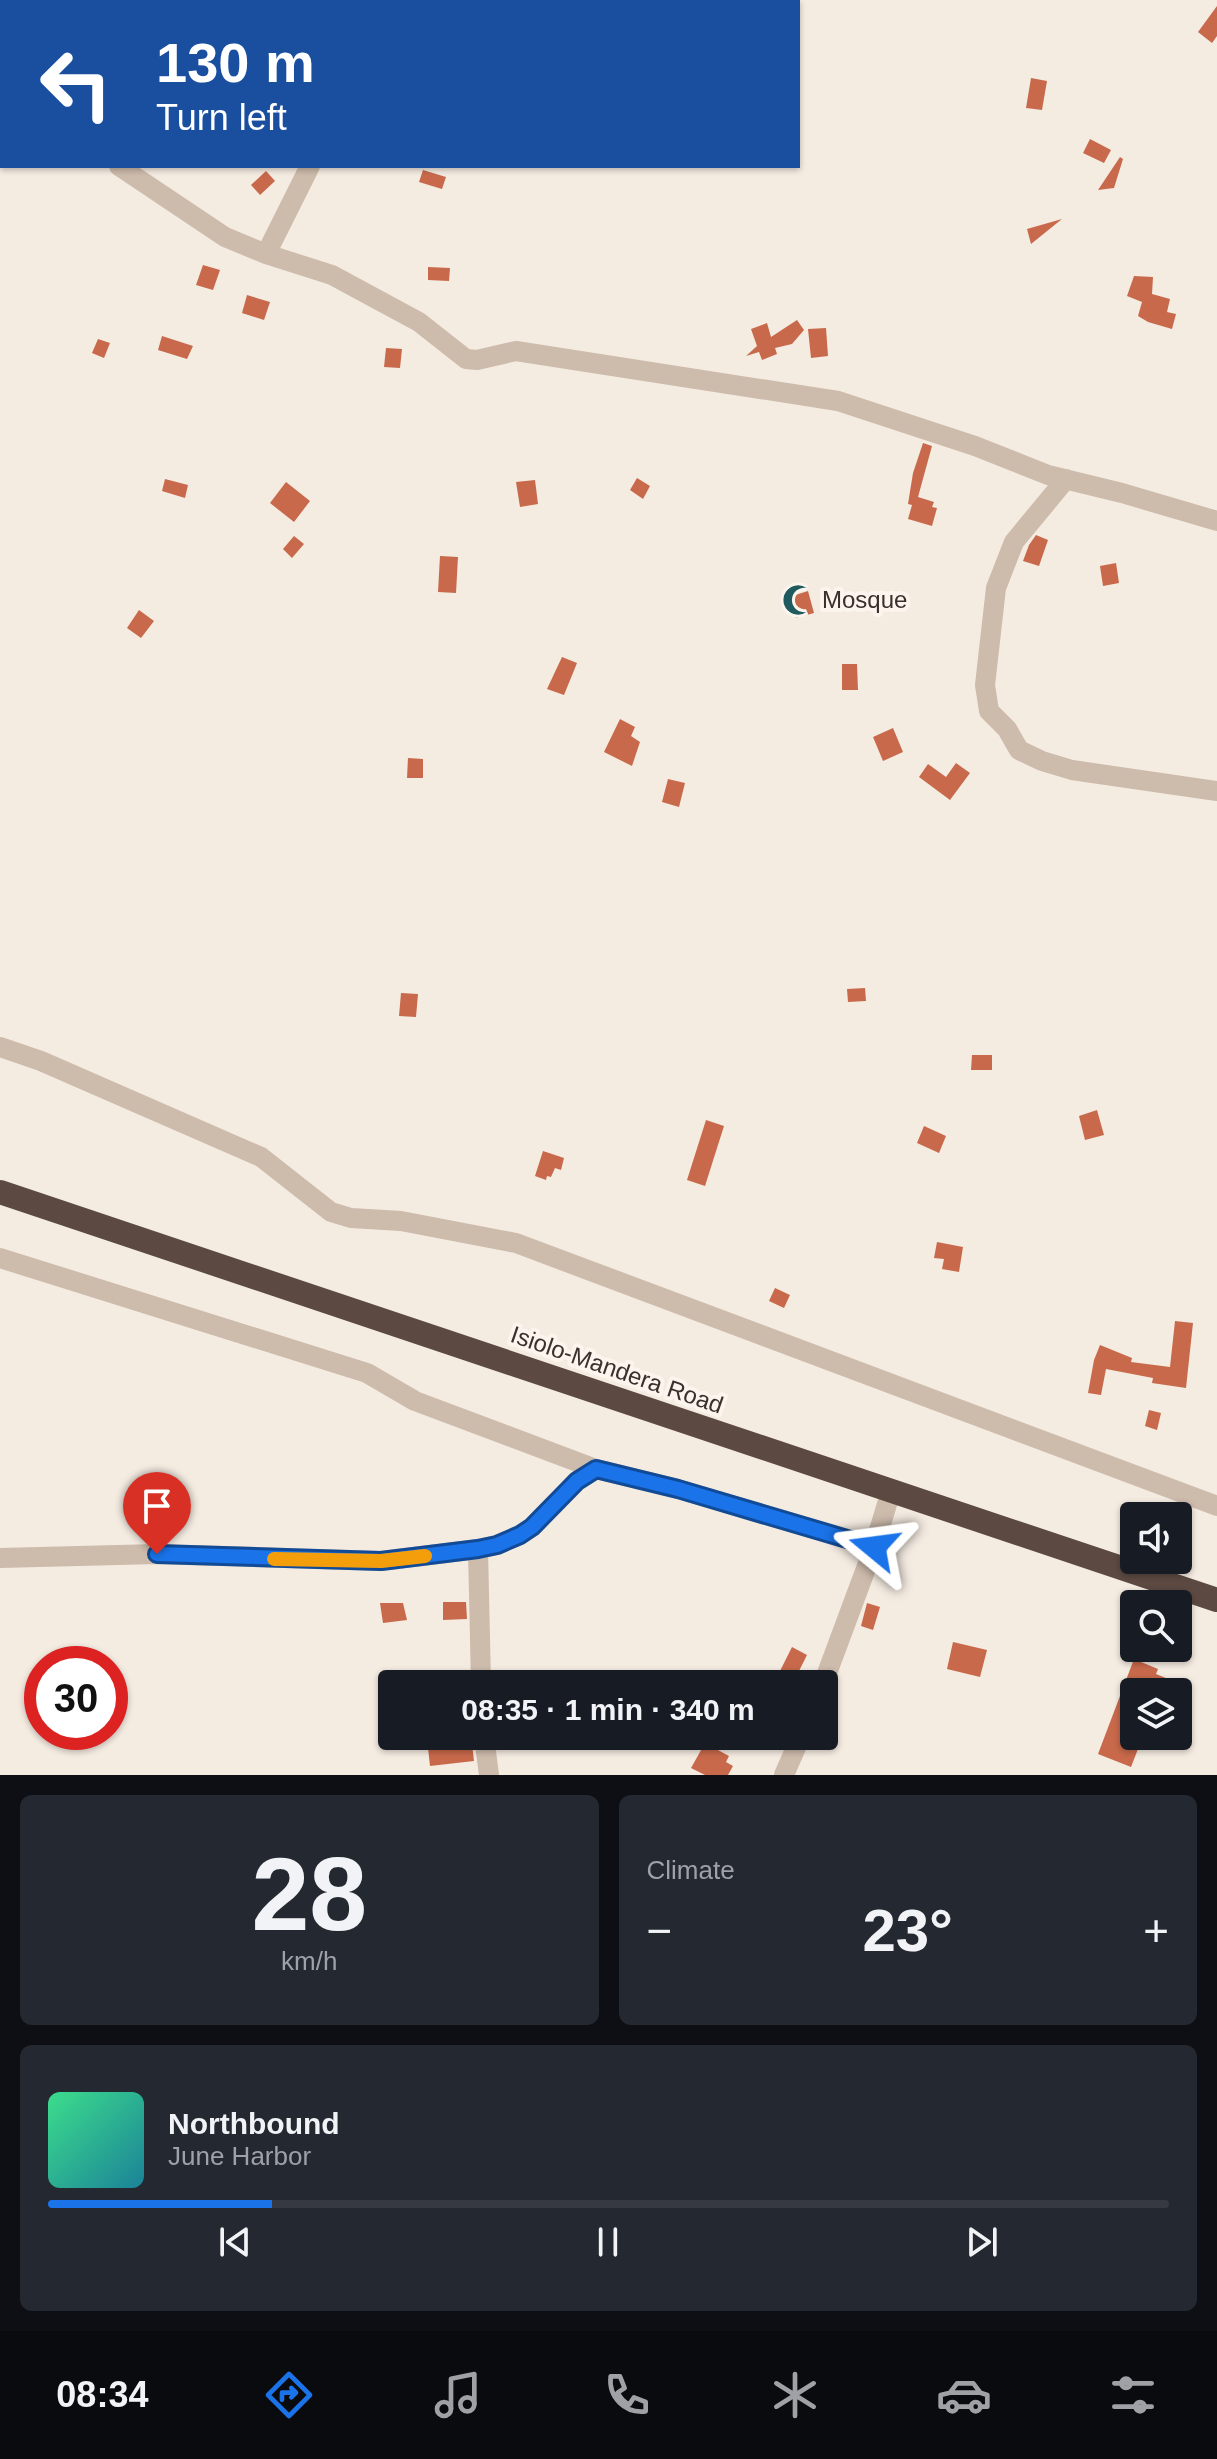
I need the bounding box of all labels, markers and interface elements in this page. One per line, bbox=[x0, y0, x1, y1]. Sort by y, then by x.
text: 130 m bbox=[156, 31, 315, 94]
icon: left bbox=[24, 32, 128, 136]
text: Turn left bbox=[156, 97, 287, 138]
mosque icon: Mosque bbox=[781, 583, 815, 617]
place label: Mosque bbox=[822, 586, 907, 613]
street label: Isiolo-Mandera Road bbox=[507, 1320, 727, 1419]
pin bbox=[123, 1472, 191, 1554]
icon: arrive bbox=[135, 1484, 179, 1528]
map controls bbox=[1120, 1502, 1192, 1750]
button: sound bbox=[1120, 1502, 1192, 1574]
position arrow bbox=[832, 1505, 916, 1589]
button: search bbox=[1120, 1590, 1192, 1662]
speed limit sign: 30 bbox=[24, 1646, 128, 1750]
button: layers bbox=[1120, 1678, 1192, 1750]
text: 08:35 · 1 min · 340 m bbox=[461, 1693, 755, 1726]
text: 28 bbox=[251, 1836, 367, 1952]
text: Climate bbox=[647, 1855, 735, 1885]
text: 23° bbox=[862, 1897, 953, 1964]
text: − bbox=[647, 1906, 672, 1955]
text: + bbox=[1143, 1906, 1169, 1955]
text: km/h bbox=[281, 1946, 337, 1976]
text: Northbound bbox=[168, 2107, 340, 2140]
text: June Harbor bbox=[168, 2141, 311, 2171]
icon: previous bbox=[213, 2220, 257, 2264]
icon: pause bbox=[586, 2220, 630, 2264]
icon: next bbox=[960, 2220, 1004, 2264]
icon: directions bbox=[261, 2367, 317, 2423]
icon: music bbox=[430, 2367, 486, 2423]
icon: phone bbox=[599, 2367, 655, 2423]
icon: climate bbox=[767, 2367, 823, 2423]
icon: car bbox=[936, 2367, 992, 2423]
icon: filters bbox=[1105, 2367, 1161, 2423]
text: 08:34 bbox=[56, 2374, 148, 2415]

